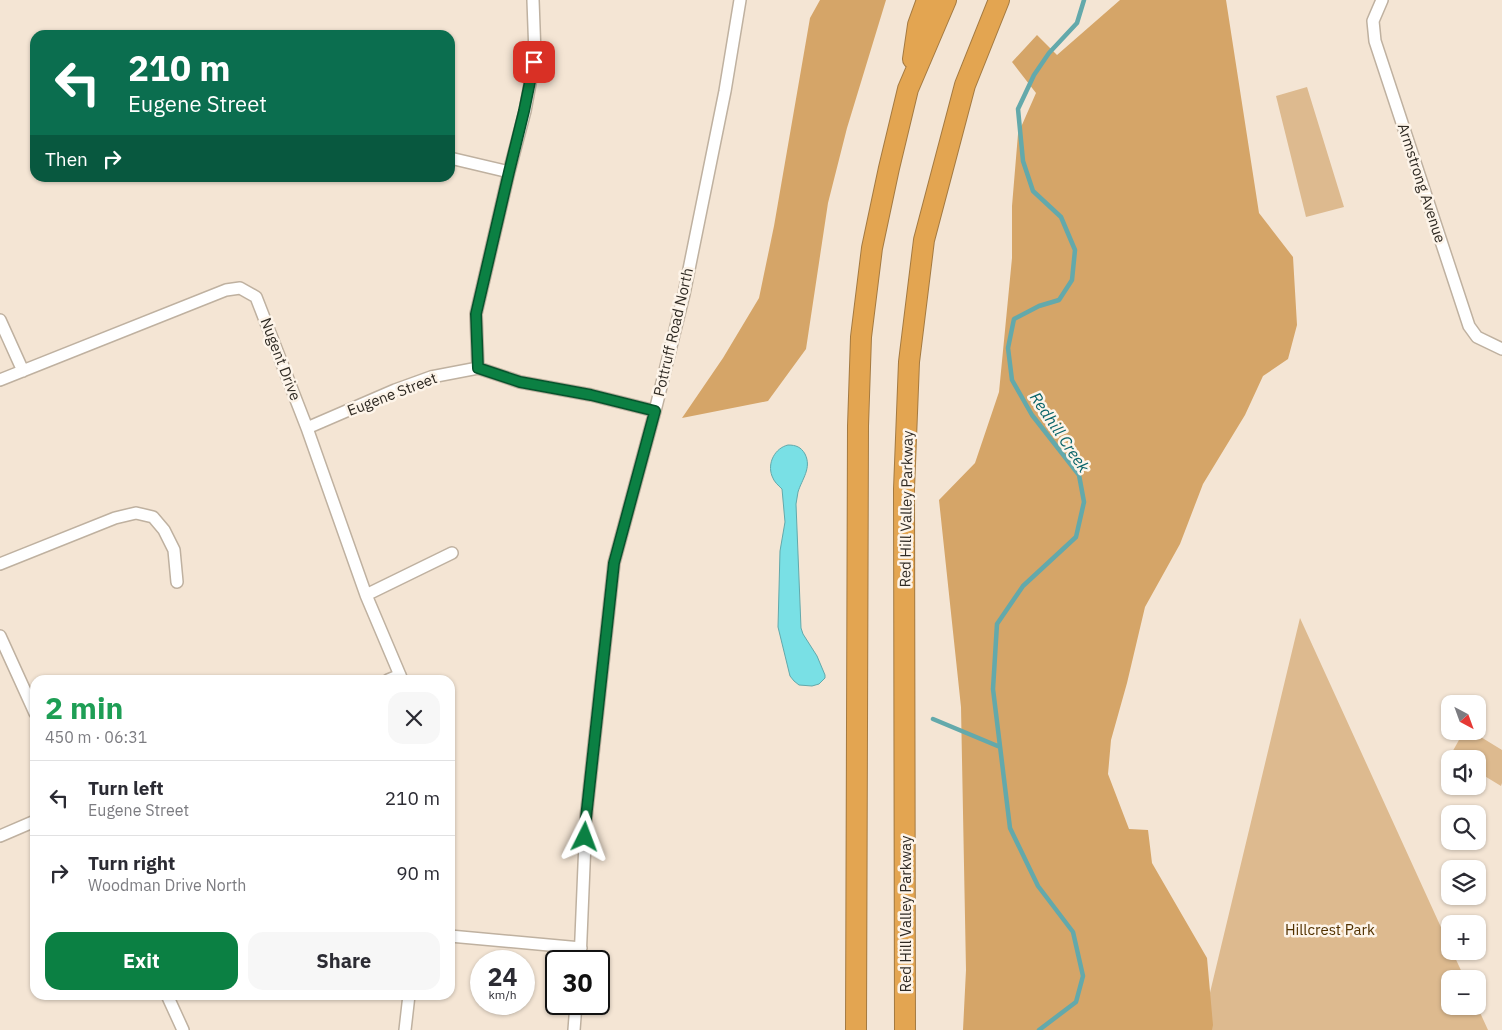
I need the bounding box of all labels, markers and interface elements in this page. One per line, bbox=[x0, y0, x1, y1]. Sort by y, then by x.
pin bbox=[513, 41, 555, 83]
text: 210 m bbox=[128, 45, 231, 91]
icon: arrive bbox=[520, 48, 548, 76]
icon: left bbox=[45, 50, 110, 115]
text: Eugene Street bbox=[128, 89, 267, 118]
street label: Armstrong Avenue bbox=[1394, 121, 1450, 245]
icon: right bbox=[98, 145, 126, 173]
text: Then bbox=[45, 147, 88, 171]
street label: Pottruff Road North bbox=[649, 266, 697, 398]
street label: Nugent Drive bbox=[256, 315, 306, 403]
street label: Eugene Street bbox=[344, 368, 440, 420]
water label: Redhill Creek bbox=[1026, 388, 1095, 476]
street label: Red Hill Valley Parkway bbox=[895, 430, 917, 588]
text: 2 min bbox=[45, 688, 123, 727]
button: close bbox=[388, 692, 440, 744]
north arrow bbox=[1441, 695, 1486, 740]
map controls bbox=[1441, 695, 1486, 1015]
text: 450 m · 06:31 bbox=[45, 727, 147, 747]
button: sound bbox=[1441, 750, 1486, 795]
text: Turn left bbox=[88, 776, 164, 800]
icon: left bbox=[45, 784, 73, 812]
text: 210 m bbox=[385, 786, 440, 810]
text: Eugene Street bbox=[88, 800, 189, 820]
button: search bbox=[1441, 805, 1486, 850]
position arrow bbox=[558, 810, 610, 862]
street label: Red Hill Valley Parkway bbox=[896, 835, 915, 992]
text: Turn right bbox=[88, 851, 175, 875]
icon: right bbox=[45, 859, 73, 887]
button: layers bbox=[1441, 860, 1486, 905]
text: 90 m bbox=[396, 861, 440, 885]
text: Woodman Drive North bbox=[88, 875, 246, 895]
button: + bbox=[1441, 915, 1486, 960]
park label: Hillcrest Park bbox=[1285, 920, 1375, 939]
button: Exit bbox=[45, 932, 238, 990]
button: Share bbox=[248, 932, 440, 990]
speed limit sign: 30 bbox=[545, 950, 610, 1015]
text: 24 bbox=[487, 960, 518, 993]
button: − bbox=[1441, 970, 1486, 1015]
text: km/h bbox=[488, 987, 517, 1002]

